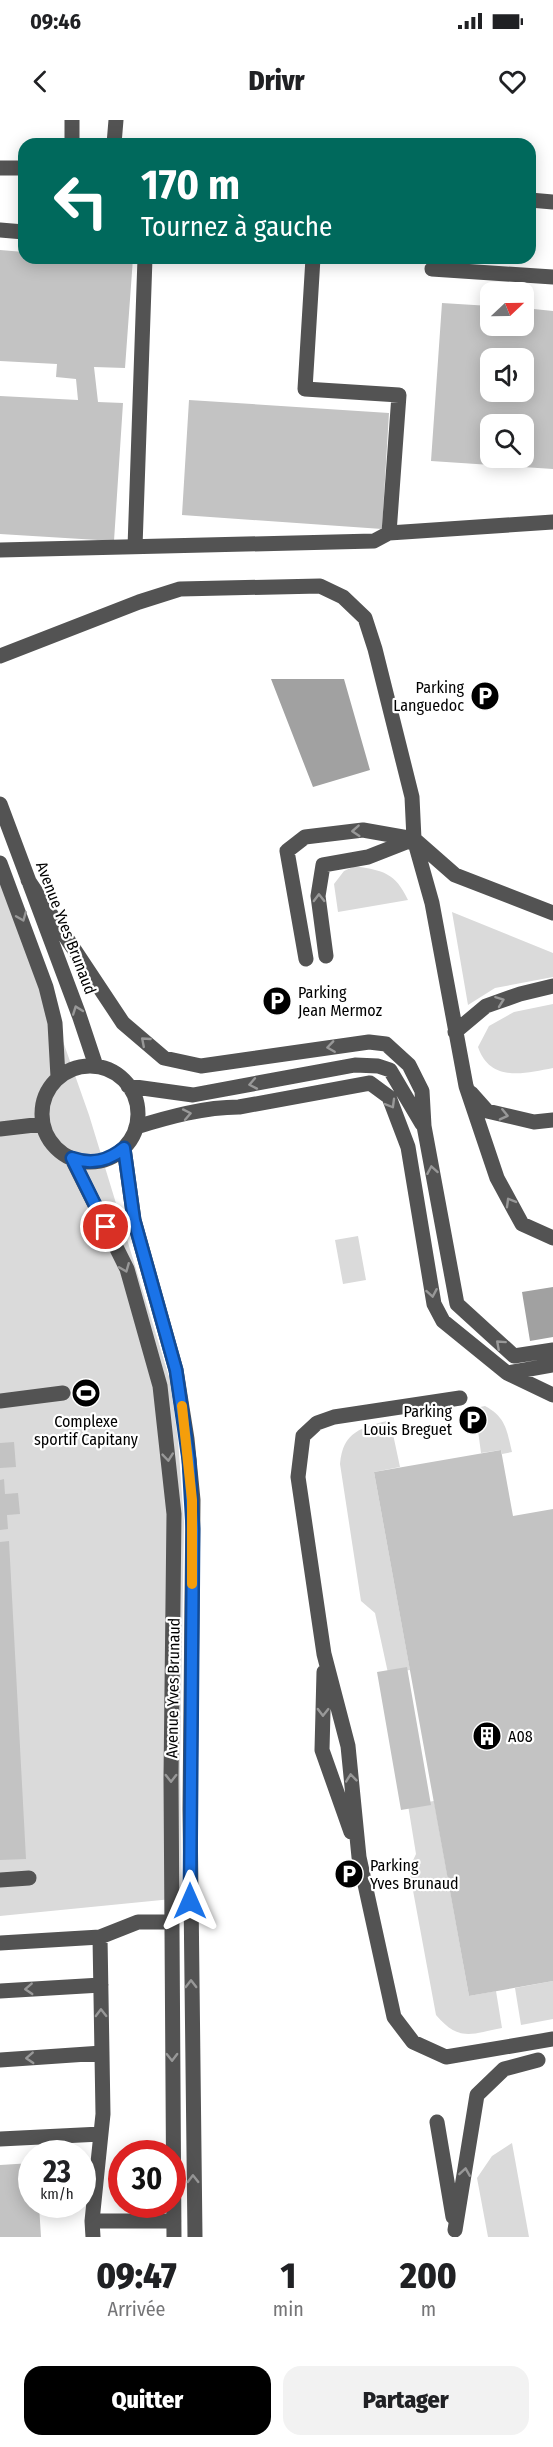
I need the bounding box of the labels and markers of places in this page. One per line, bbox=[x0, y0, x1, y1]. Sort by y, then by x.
place label: Parking Languedoc bbox=[393, 678, 464, 715]
parking icon: Parking Languedoc bbox=[469, 680, 501, 712]
place label: Parking Jean Mermoz bbox=[298, 983, 382, 1020]
parking icon: Parking Jean Mermoz bbox=[261, 985, 293, 1017]
pin bbox=[80, 1201, 131, 1252]
sports icon: Complexe sportif Capitany bbox=[70, 1377, 102, 1409]
place label: Parking Louis Breguet bbox=[363, 1402, 453, 1439]
parking icon: Parking Louis Breguet bbox=[457, 1404, 489, 1436]
place label: Complexe sportif Capitany bbox=[34, 1412, 139, 1449]
building icon: A08 bbox=[471, 1720, 503, 1752]
place label: A08 bbox=[508, 1727, 533, 1746]
place label: Parking Yves Brunaud bbox=[370, 1856, 459, 1893]
parking icon: Parking Yves Brunaud bbox=[333, 1858, 365, 1890]

